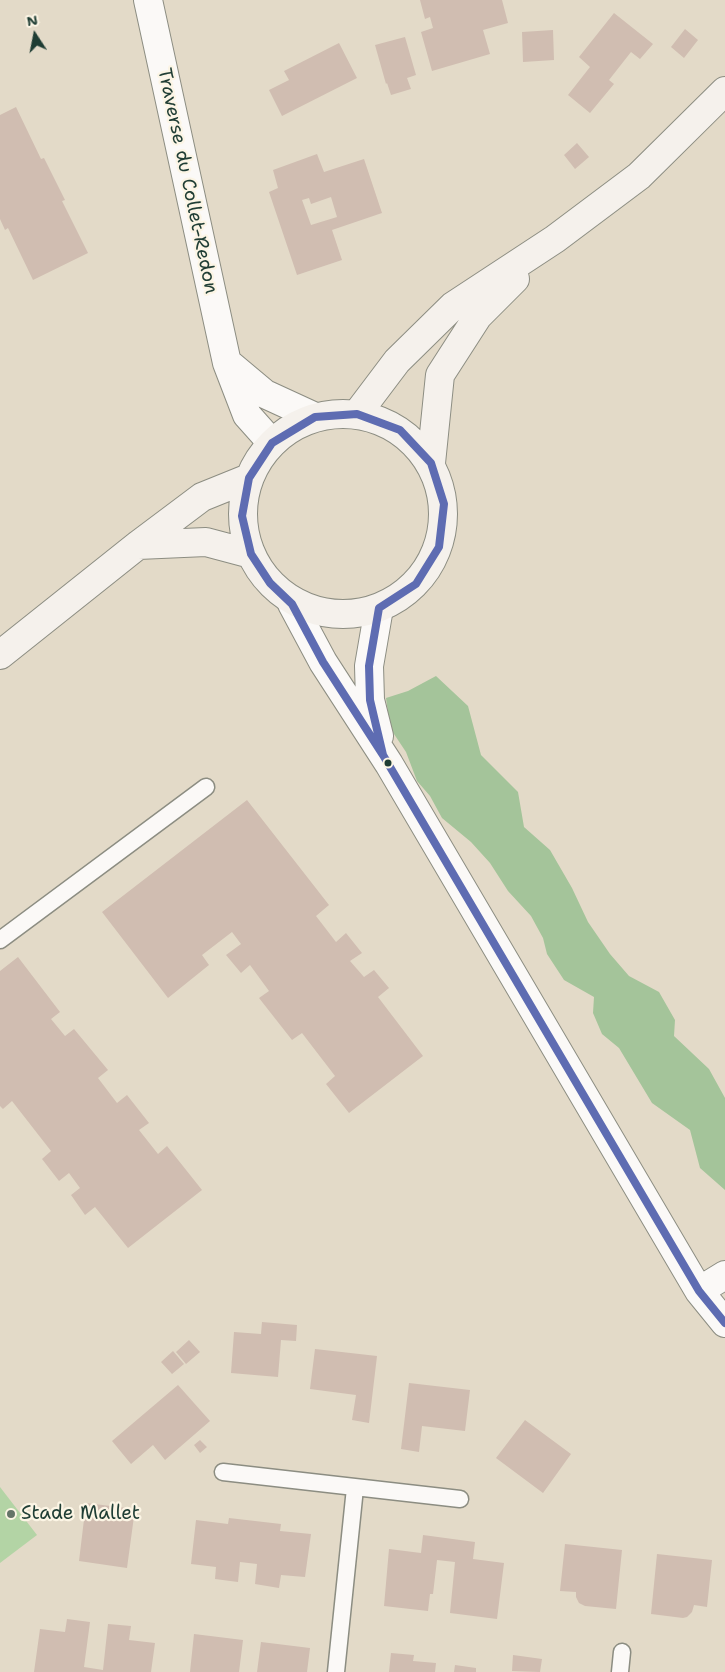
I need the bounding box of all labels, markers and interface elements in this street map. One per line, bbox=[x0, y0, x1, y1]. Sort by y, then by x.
north arrow bbox=[10, 10, 60, 60]
text: N bbox=[25, 10, 39, 30]
street label: Traverse du Collet-Redon bbox=[152, 66, 222, 296]
unlabelled marker bbox=[383, 758, 393, 768]
place label: Stade Mallet bbox=[21, 1503, 140, 1525]
marker: Stade Mallet bbox=[5, 1508, 17, 1520]

